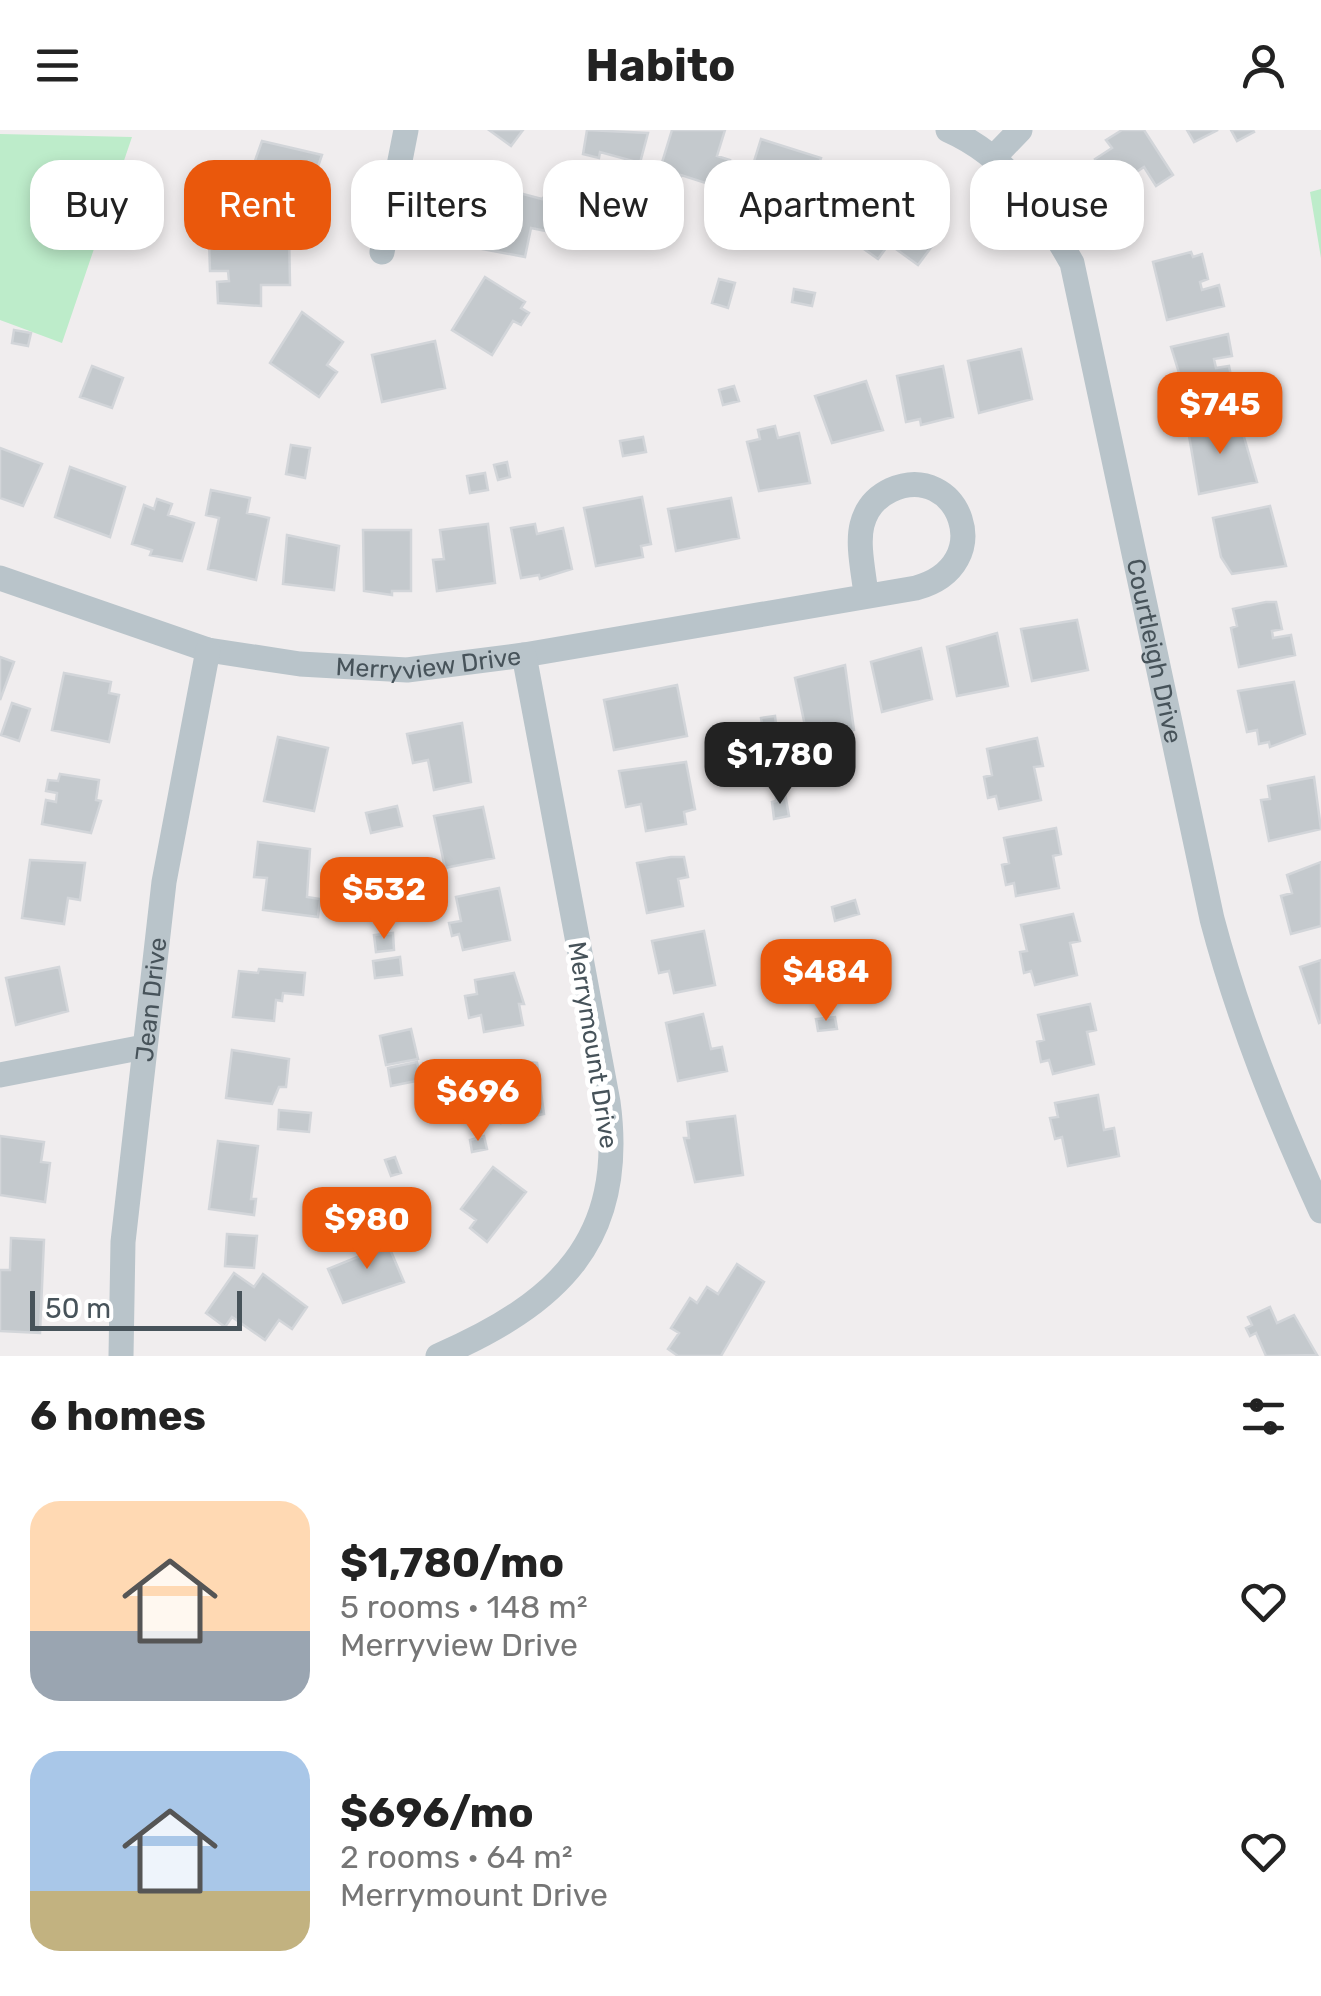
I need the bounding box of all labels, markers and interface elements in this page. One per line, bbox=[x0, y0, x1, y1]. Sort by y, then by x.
icon: menu bbox=[30, 38, 85, 93]
icon: person bbox=[1236, 38, 1291, 93]
text: Habito bbox=[586, 39, 735, 92]
chip: Buy bbox=[30, 160, 164, 250]
chip: Rent bbox=[184, 160, 331, 250]
chip: Filters bbox=[351, 160, 523, 250]
chip: New bbox=[543, 160, 684, 250]
chip: Apartment bbox=[704, 160, 950, 250]
chip: House bbox=[970, 160, 1144, 250]
pin: $745 bbox=[1161, 372, 1279, 457]
text: $745 bbox=[1179, 385, 1261, 423]
street label: Courtleigh Drive bbox=[1121, 556, 1189, 746]
street label: Merryview Drive bbox=[335, 641, 523, 685]
pin: $1,780 bbox=[699, 722, 861, 807]
text: $1,780 bbox=[727, 735, 833, 773]
pin: $532 bbox=[325, 857, 443, 942]
text: $532 bbox=[342, 870, 426, 908]
street label: Jean Drive bbox=[129, 936, 172, 1063]
street label: Merrymount Drive bbox=[562, 939, 624, 1151]
pin: $484 bbox=[767, 939, 885, 1024]
text: $484 bbox=[783, 952, 869, 990]
pin: $696 bbox=[419, 1059, 537, 1144]
text: $696 bbox=[436, 1072, 520, 1110]
pin: $980 bbox=[308, 1187, 426, 1272]
text: $980 bbox=[324, 1200, 410, 1238]
scale bar bbox=[30, 1286, 242, 1330]
text: 50 m bbox=[45, 1292, 111, 1325]
icon: filters bbox=[1236, 1389, 1291, 1444]
text: 6 homes bbox=[30, 1391, 206, 1441]
text: $1,780/mo bbox=[340, 1538, 564, 1588]
icon: home bbox=[110, 1541, 230, 1661]
icon: heart bbox=[1236, 1574, 1291, 1629]
text: 5 rooms · 148 m² bbox=[340, 1588, 588, 1626]
text: Merryview Drive bbox=[340, 1626, 578, 1664]
text: $696/mo bbox=[340, 1788, 534, 1838]
icon: home bbox=[110, 1791, 230, 1911]
icon: heart bbox=[1236, 1824, 1291, 1879]
text: 2 rooms · 64 m² bbox=[340, 1838, 573, 1876]
text: Merrymount Drive bbox=[340, 1876, 608, 1914]

